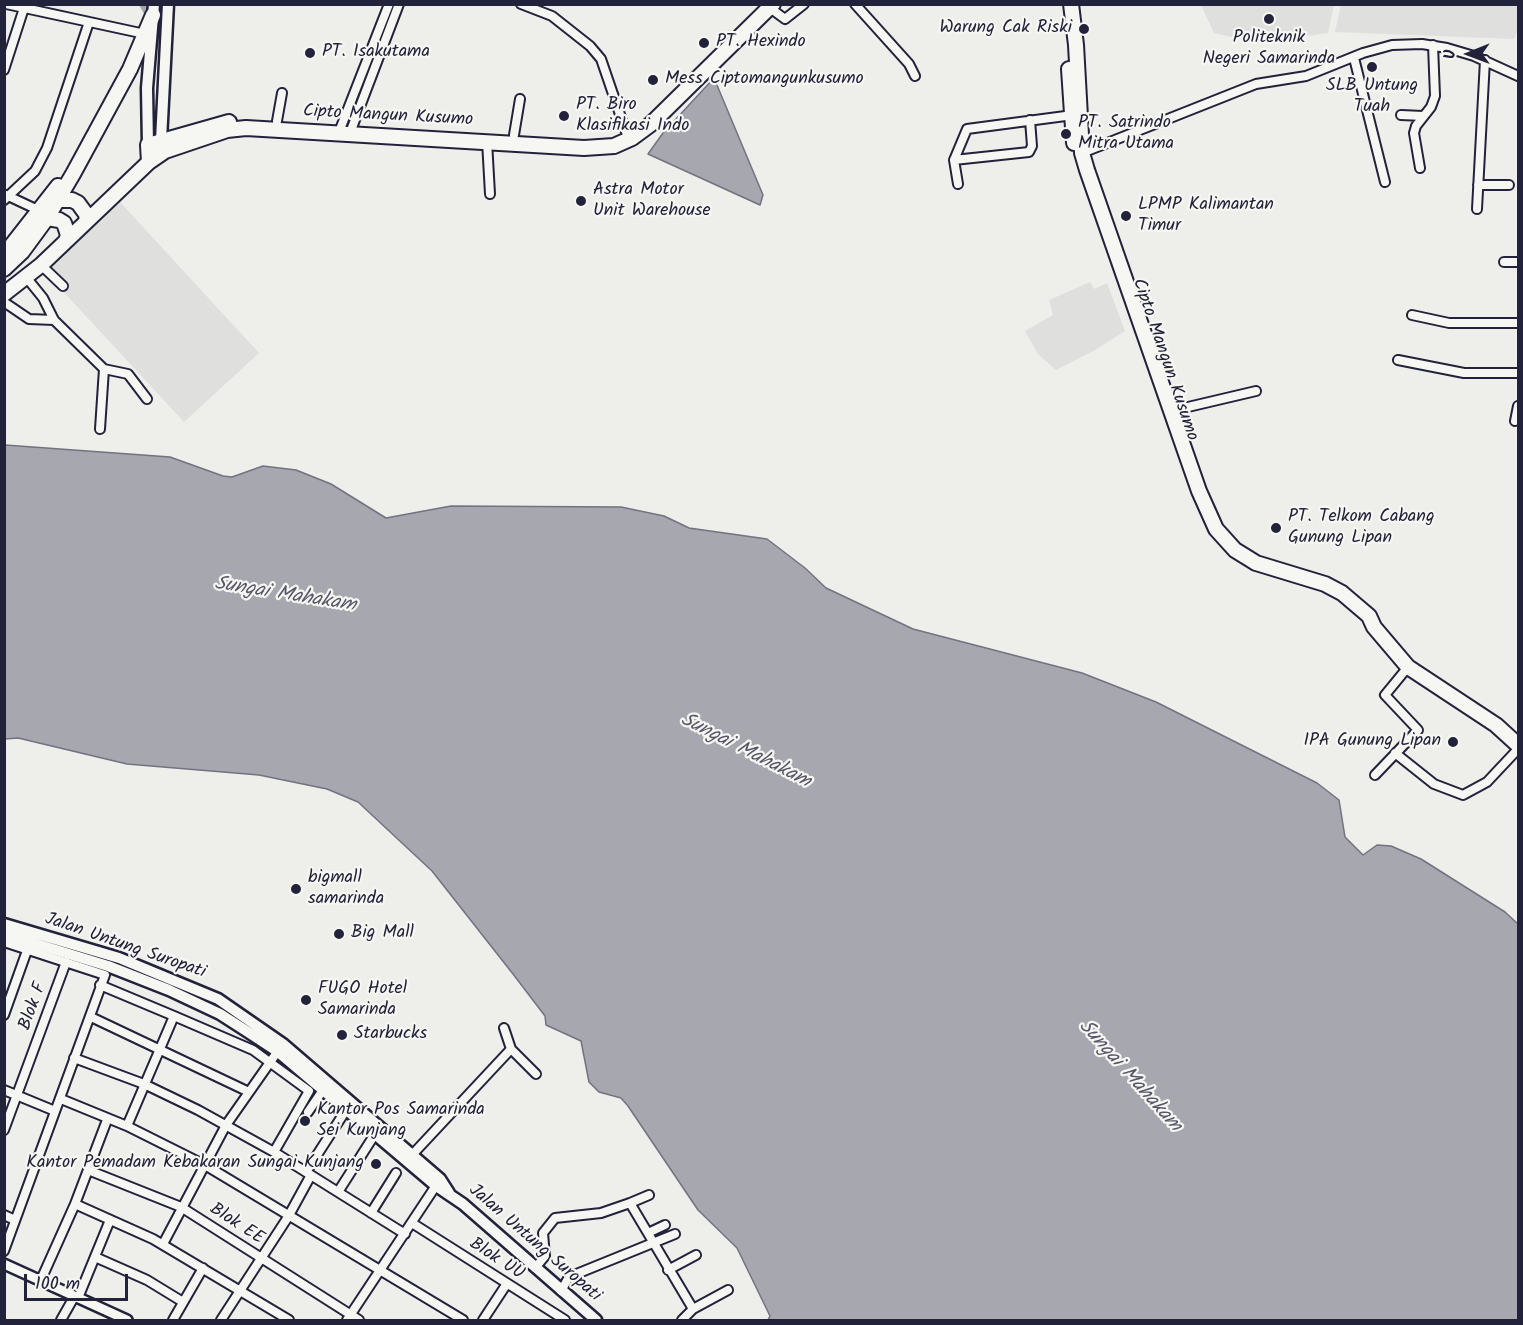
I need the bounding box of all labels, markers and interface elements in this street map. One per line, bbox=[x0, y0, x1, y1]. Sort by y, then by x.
marker: Politeknik Negeri Samarinda bbox=[1262, 12, 1276, 26]
place label: Warung Cak Riski bbox=[939, 18, 1072, 40]
marker: Warung Cak Riski bbox=[1077, 22, 1091, 36]
north arrow bbox=[1439, 24, 1499, 84]
place label: Politeknik Negeri Samarinda bbox=[1203, 28, 1335, 70]
place label: PT. Hexindo bbox=[716, 32, 806, 54]
marker: PT. Hexindo bbox=[697, 36, 711, 50]
place label: PT. Isakutama bbox=[322, 42, 430, 64]
marker: PT. Isakutama bbox=[303, 46, 317, 60]
text: U bbox=[1438, 49, 1463, 59]
marker: SLB Untung Tuah bbox=[1365, 60, 1379, 74]
place label: Mess Ciptomangunkusumo bbox=[665, 69, 864, 91]
marker: Mess Ciptomangunkusumo bbox=[646, 73, 660, 87]
place label: SLB Untung Tuah bbox=[1326, 76, 1418, 118]
place label: PT. Biro Klasifikasi Indo bbox=[576, 95, 689, 138]
street label: Cipto Mangun Kusumo bbox=[302, 102, 474, 132]
marker: PT. Biro Klasifikasi Indo bbox=[557, 109, 571, 123]
place label: PT. Satrindo Mitra Utama bbox=[1078, 113, 1174, 156]
marker: PT. Satrindo Mitra Utama bbox=[1059, 127, 1073, 141]
place label: Astra Motor Unit Warehouse bbox=[593, 180, 711, 222]
marker: Astra Motor Unit Warehouse bbox=[574, 194, 588, 208]
place label: LPMP Kalimantan Timur bbox=[1138, 195, 1274, 238]
marker: LPMP Kalimantan Timur bbox=[1119, 209, 1133, 223]
street label: Cipto Mangun Kusumo bbox=[1126, 276, 1202, 444]
place label: PT. Telkom Cabang Gunung Lipan bbox=[1288, 507, 1434, 550]
marker: PT. Telkom Cabang Gunung Lipan bbox=[1269, 521, 1283, 535]
water label: Sungai Mahakam bbox=[213, 573, 357, 619]
water label: Sungai Mahakam bbox=[676, 709, 814, 795]
place label: IPA Gunung Lipan bbox=[1303, 731, 1441, 753]
marker: IPA Gunung Lipan bbox=[1446, 735, 1460, 749]
place label: bigmall samarinda bbox=[308, 868, 384, 910]
marker: bigmall samarinda bbox=[289, 882, 303, 896]
street label: Jalan Untung Suropati bbox=[42, 909, 208, 985]
place label: Big Mall bbox=[351, 923, 414, 945]
marker: Big Mall bbox=[332, 927, 346, 941]
place label: FUGO Hotel Samarinda bbox=[318, 979, 407, 1022]
street label: Blok F bbox=[15, 980, 53, 1034]
marker: FUGO Hotel Samarinda bbox=[299, 993, 313, 1007]
water label: Sungai Mahakam bbox=[1072, 1016, 1186, 1138]
place label: Starbucks bbox=[354, 1024, 427, 1046]
marker: Starbucks bbox=[335, 1028, 349, 1042]
place label: Kantor Pos Samarinda Sei Kunjang bbox=[317, 1100, 485, 1142]
marker: Kantor Pos Samarinda Sei Kunjang bbox=[298, 1114, 312, 1128]
place label: Kantor Pemadam Kebakaran Sungai Kunjang bbox=[26, 1153, 364, 1175]
marker: Kantor Pemadam Kebakaran Sungai Kunjang bbox=[369, 1157, 383, 1171]
street label: Jalan Untung Suropati bbox=[463, 1181, 605, 1307]
street label: Blok EE bbox=[205, 1199, 267, 1251]
street label: Blok UU bbox=[464, 1234, 528, 1286]
scale bar bbox=[27, 1262, 130, 1300]
text: 100 m bbox=[35, 1270, 80, 1299]

